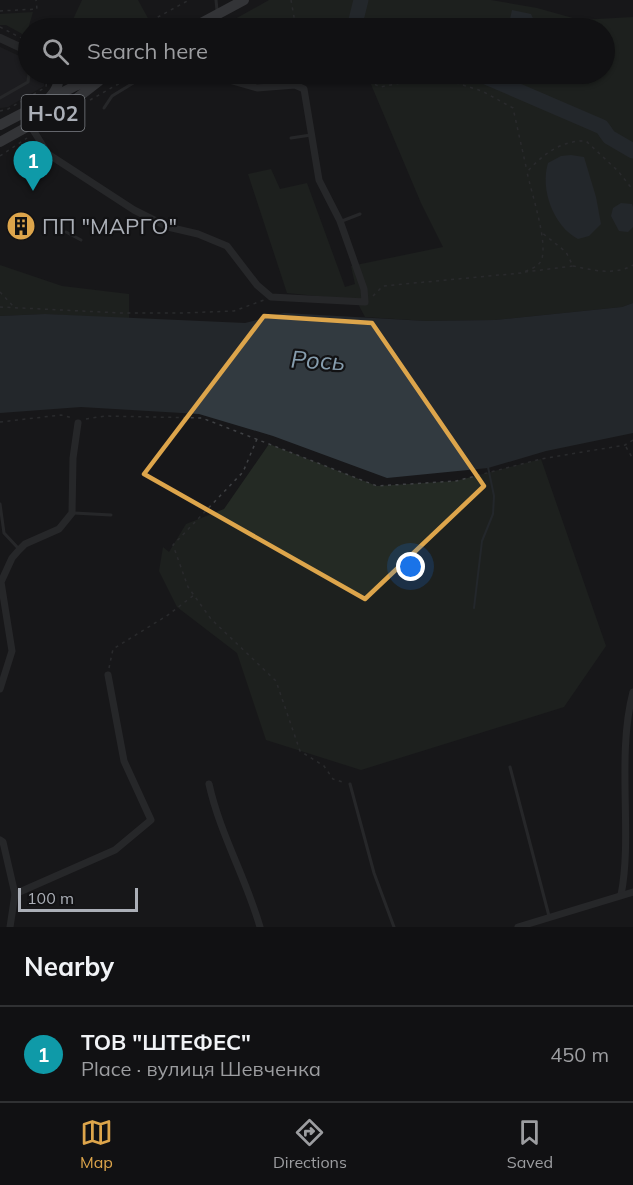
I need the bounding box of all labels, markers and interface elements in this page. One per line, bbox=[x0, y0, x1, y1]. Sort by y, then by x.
search box bbox=[18, 18, 615, 84]
icon: search bbox=[39, 35, 72, 68]
text: Search here bbox=[87, 37, 208, 65]
road number: Н-02 bbox=[22, 95, 84, 131]
pin: 1 bbox=[14, 142, 52, 191]
building icon: ПП "МАРГО" bbox=[5, 210, 37, 242]
place label: ПП "МАРГО" bbox=[42, 212, 177, 240]
water label: Рось bbox=[290, 344, 346, 376]
your location bbox=[396, 552, 425, 581]
scale bar bbox=[18, 885, 138, 912]
text: 100 m bbox=[27, 888, 74, 908]
text: Nearby bbox=[24, 950, 114, 983]
text: ТОВ "ШТЕФЕС" bbox=[81, 1028, 251, 1056]
text: 1 bbox=[38, 1042, 50, 1067]
text: 450 m bbox=[550, 1042, 609, 1067]
text: Place · вулиця Шевченка bbox=[81, 1056, 321, 1081]
tab: Map bbox=[80, 1116, 113, 1172]
tab: Directions bbox=[273, 1116, 347, 1172]
tab: Saved bbox=[507, 1116, 553, 1172]

